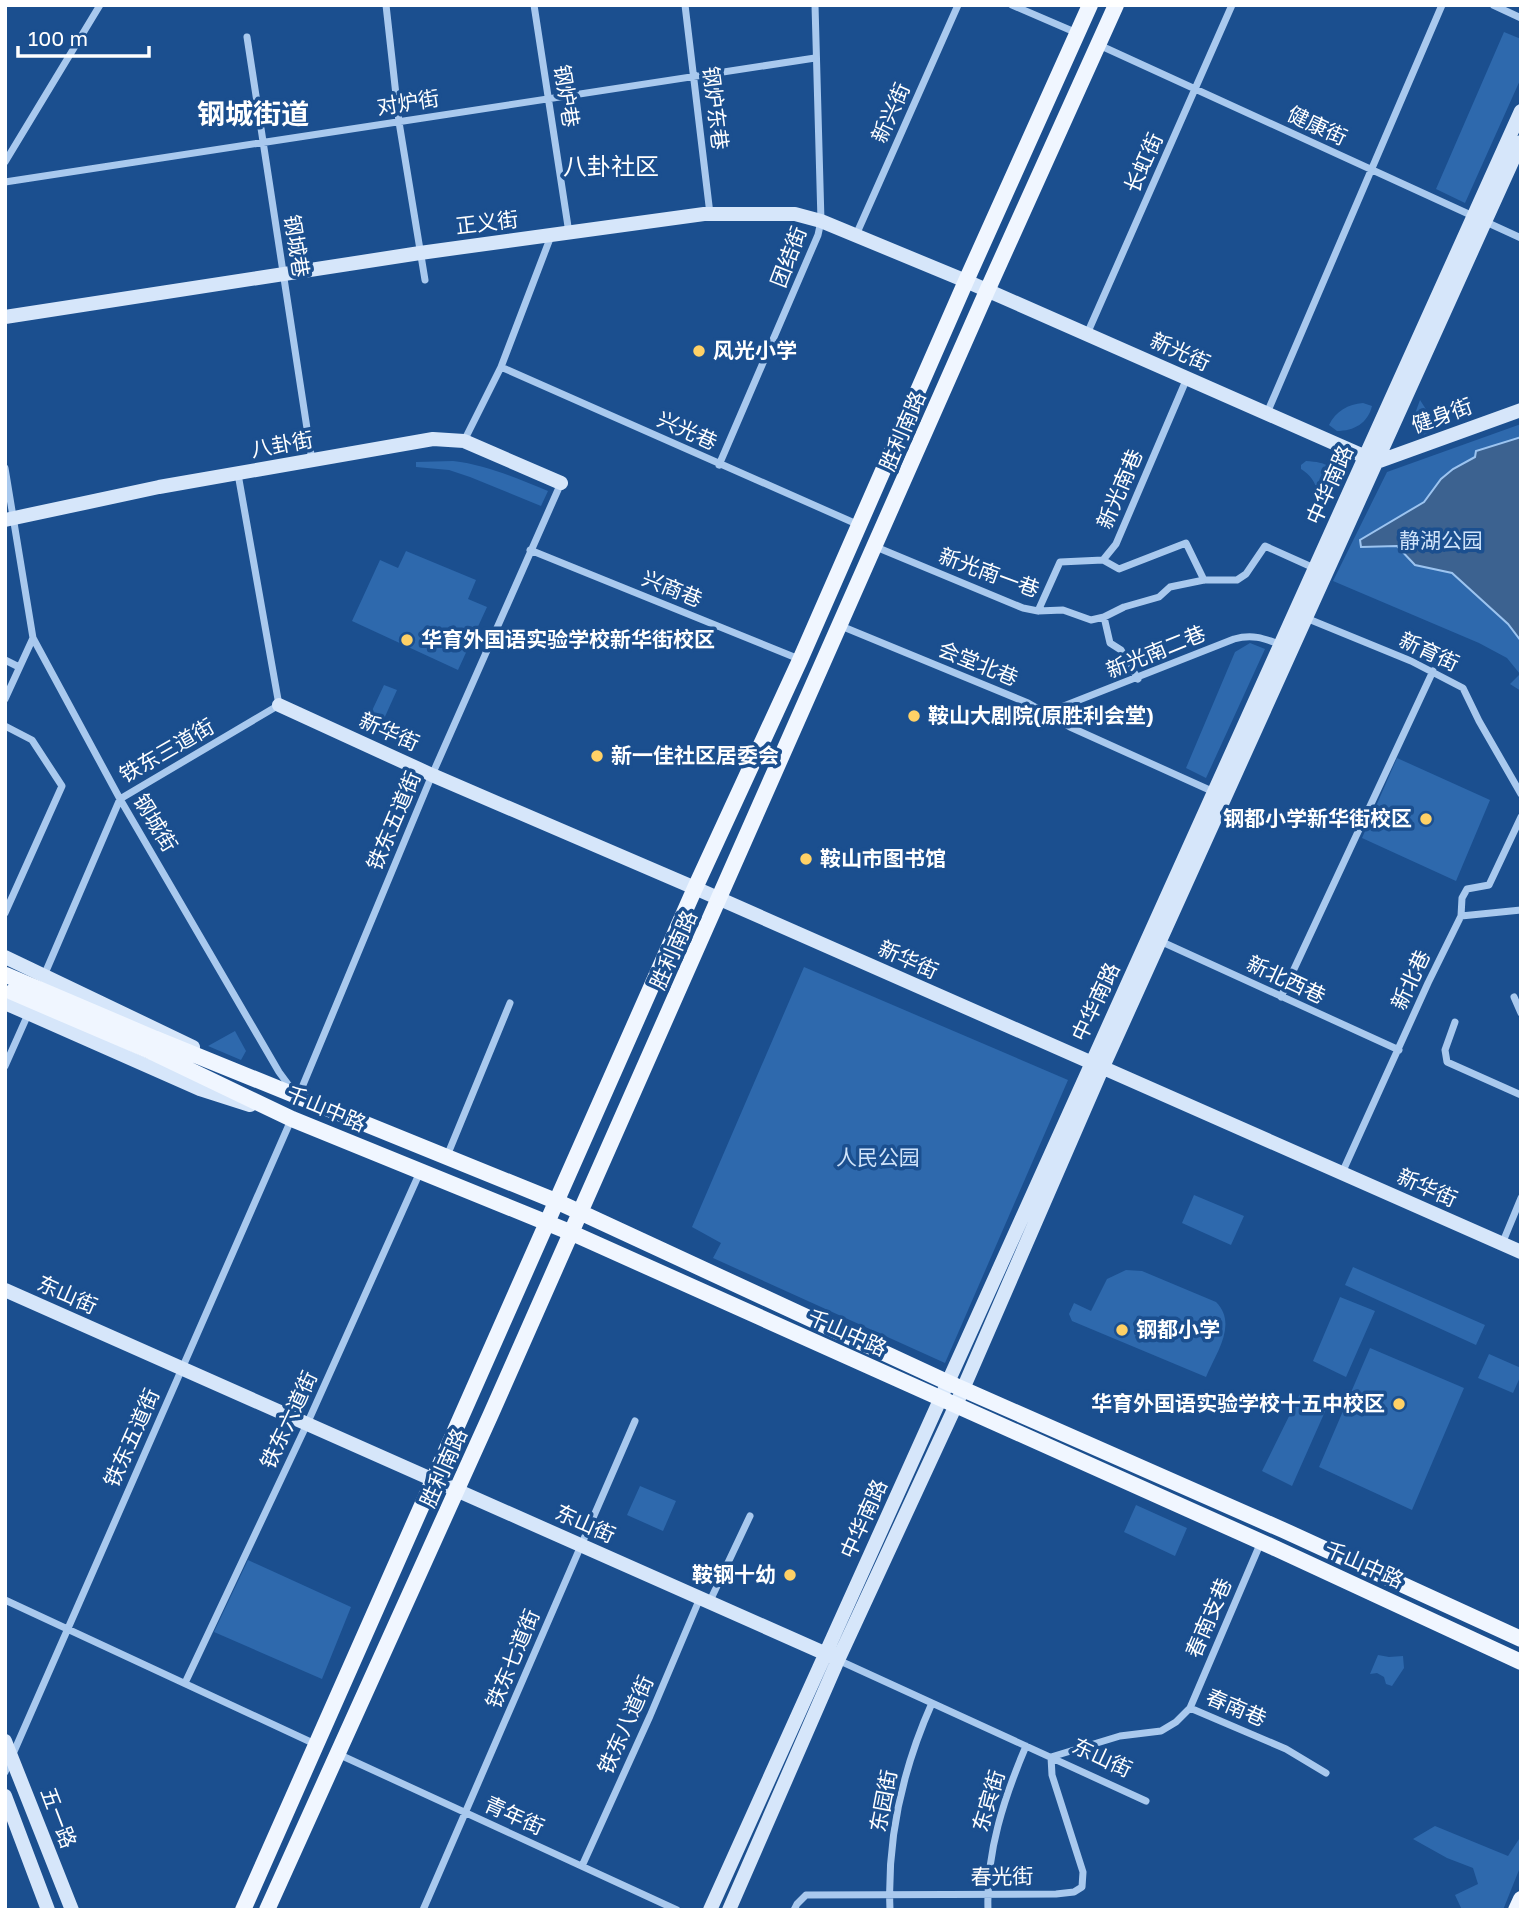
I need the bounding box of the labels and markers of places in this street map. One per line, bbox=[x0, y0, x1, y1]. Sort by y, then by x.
place label: 风光小学 bbox=[713, 337, 797, 363]
marker: 风光小学 bbox=[691, 343, 707, 359]
place label: 华育外国语实验学校新华街校区 bbox=[421, 626, 715, 652]
marker: 华育外国语实验学校新华街校区 bbox=[399, 632, 415, 648]
place label: 鞍山大剧院(原胜利会堂) bbox=[928, 702, 1154, 728]
marker: 鞍山大剧院(原胜利会堂) bbox=[906, 708, 922, 724]
place label: 新一佳社区居委会 bbox=[611, 742, 779, 768]
marker: 新一佳社区居委会 bbox=[589, 748, 605, 764]
place label: 钢都小学新华街校区 bbox=[1223, 805, 1412, 831]
marker: 钢都小学新华街校区 bbox=[1418, 811, 1434, 827]
place label: 鞍山市图书馆 bbox=[820, 845, 946, 871]
marker: 鞍山市图书馆 bbox=[798, 851, 814, 867]
place label: 钢都小学 bbox=[1136, 1316, 1220, 1342]
marker: 钢都小学 bbox=[1114, 1322, 1130, 1338]
place label: 华育外国语实验学校十五中校区 bbox=[1091, 1390, 1385, 1416]
marker: 华育外国语实验学校十五中校区 bbox=[1391, 1396, 1407, 1412]
place label: 鞍钢十幼 bbox=[692, 1561, 776, 1587]
marker: 鞍钢十幼 bbox=[782, 1567, 798, 1583]

